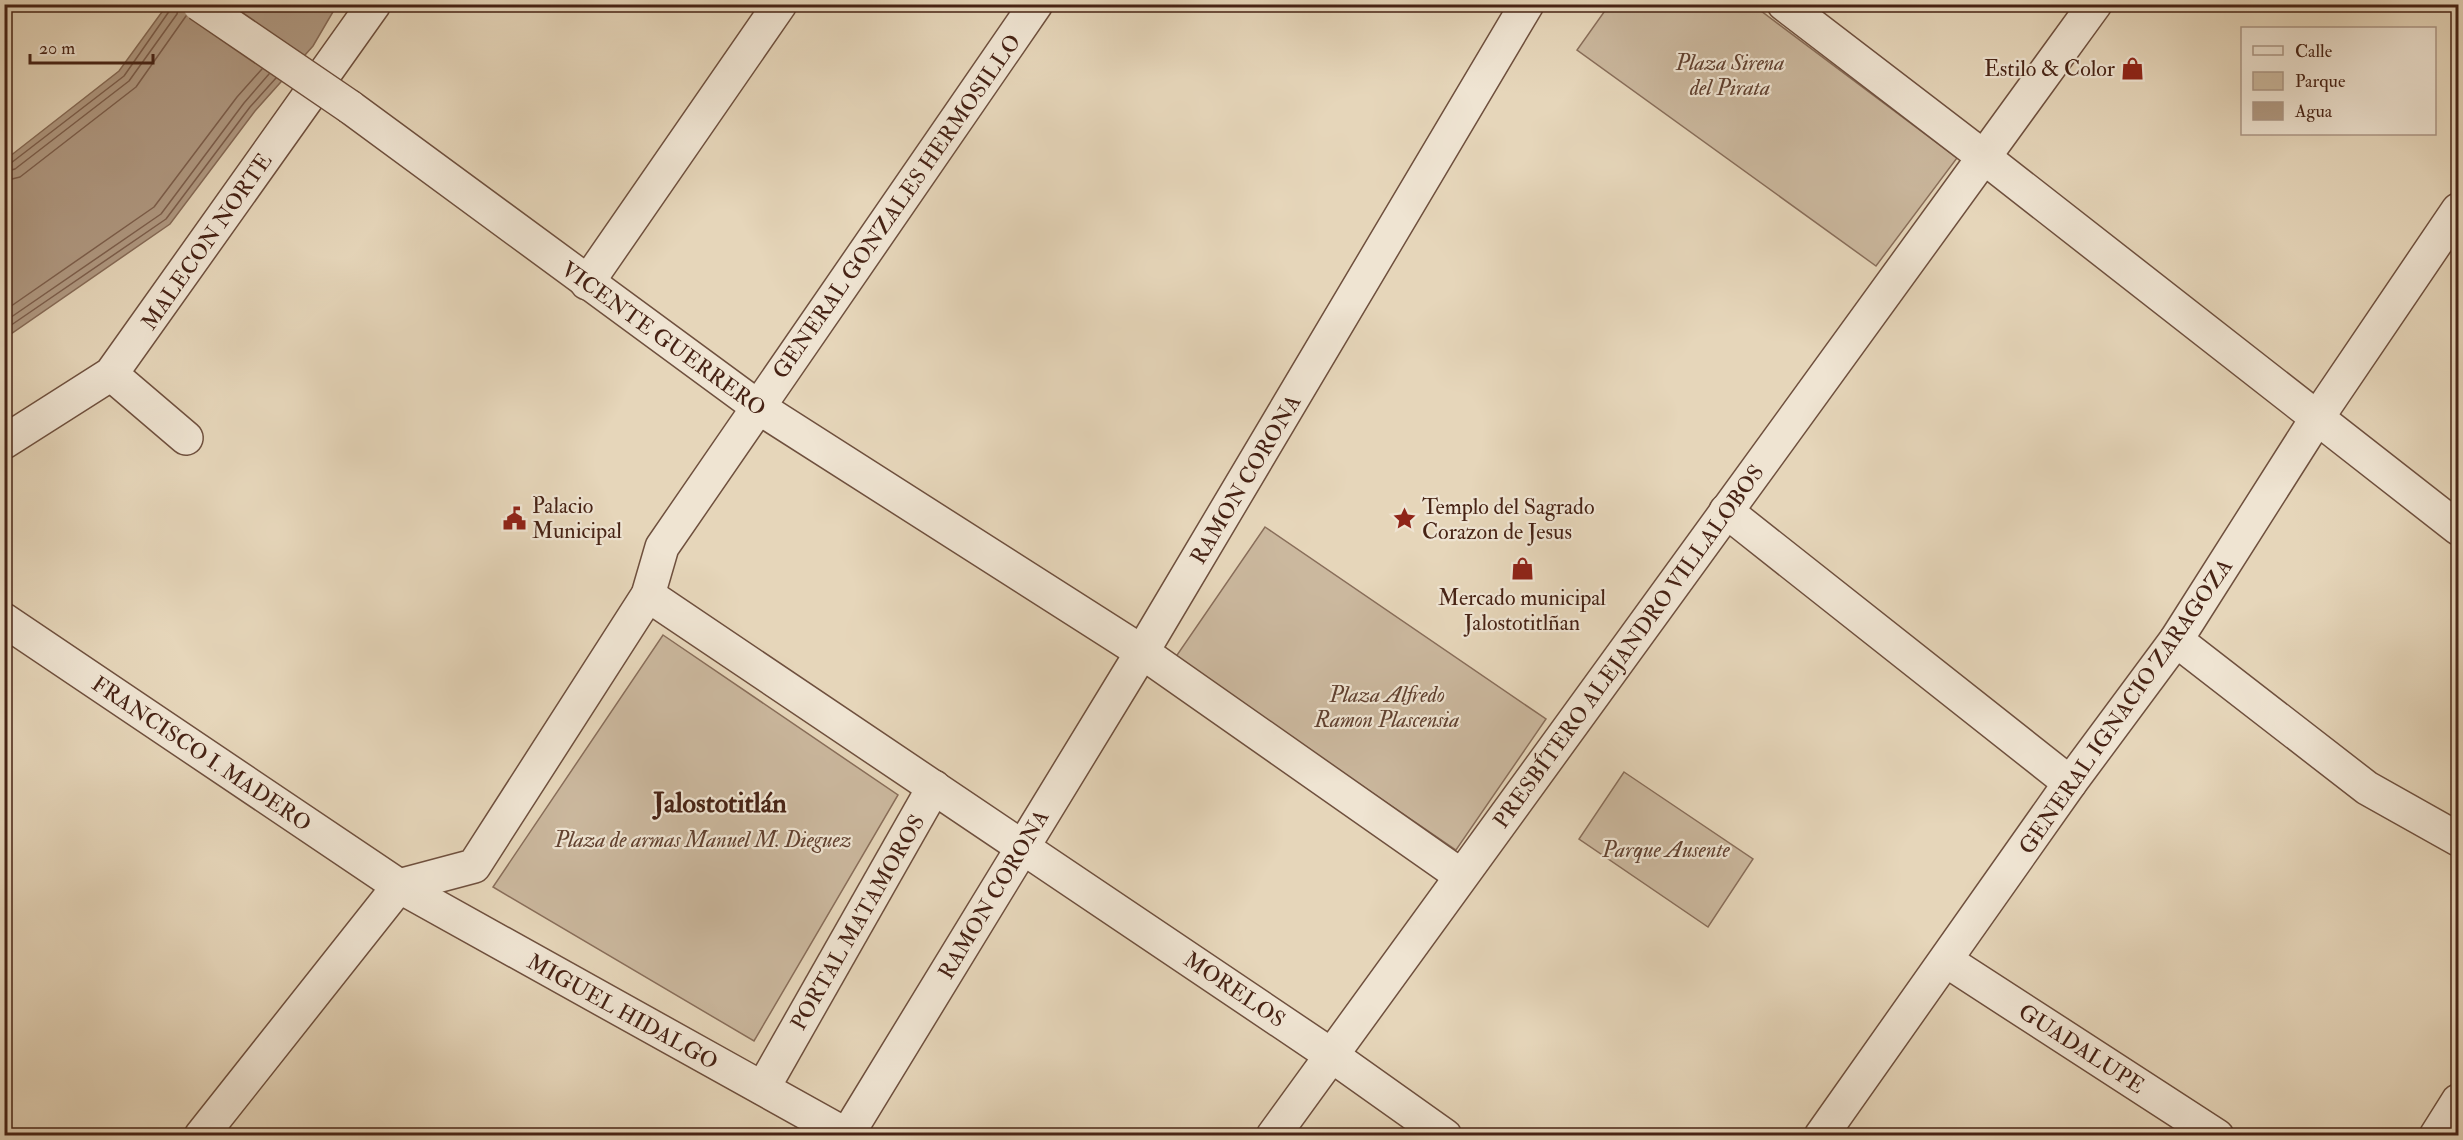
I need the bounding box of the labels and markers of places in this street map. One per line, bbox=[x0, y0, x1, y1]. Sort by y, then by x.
place label: Estilo & Color bbox=[1984, 55, 2116, 83]
shop icon: Estilo & Color bbox=[2120, 55, 2146, 81]
place label: Palacio Municipal bbox=[532, 492, 622, 546]
place label: Templo del Sagrado Corazon de Jesus bbox=[1422, 493, 1595, 546]
public building icon: Palacio Municipal bbox=[501, 505, 527, 531]
place icon: Templo del Sagrado Corazon de Jesus bbox=[1391, 506, 1417, 532]
shop icon: Mercado municipal Jalostotitlñan bbox=[1509, 555, 1535, 581]
place label: Mercado municipal Jalostotitlñan bbox=[1438, 584, 1606, 637]

